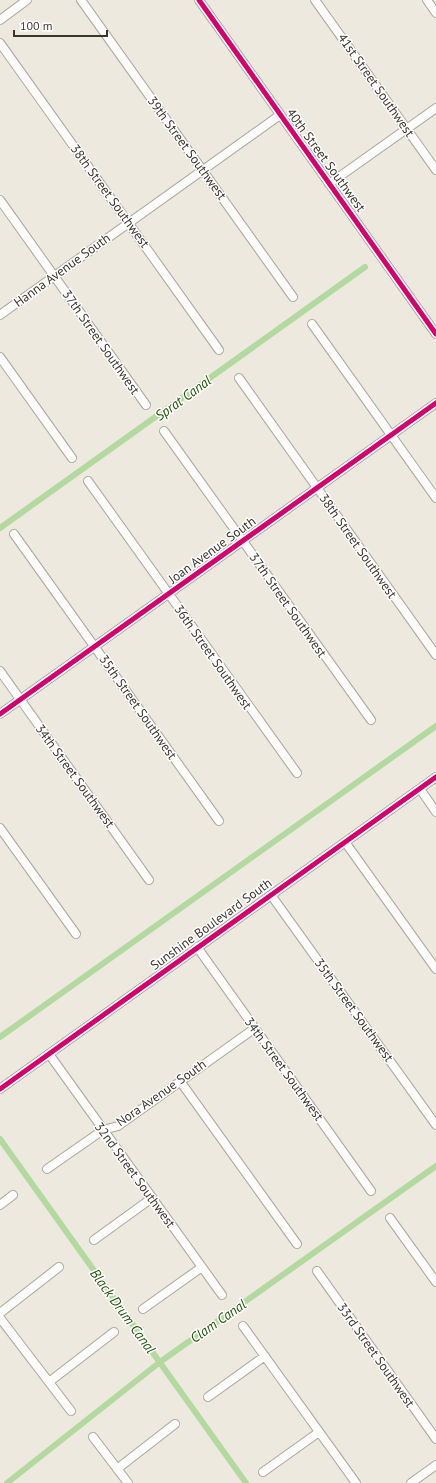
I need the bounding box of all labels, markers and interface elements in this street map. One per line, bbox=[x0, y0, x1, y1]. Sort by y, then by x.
scale bar bbox=[14, 12, 107, 38]
text: 100 m bbox=[20, 18, 53, 33]
street label: 41st Street Southwest bbox=[334, 30, 418, 141]
street label: 39th Street Southwest bbox=[144, 93, 231, 204]
street label: 40th Street Southwest bbox=[283, 105, 370, 216]
street label: 38th Street Southwest bbox=[67, 141, 154, 252]
street label: Hanna Avenue South bbox=[10, 229, 114, 311]
street label: 37th Street Southwest bbox=[59, 286, 144, 398]
water label: Sprat Canal bbox=[151, 371, 215, 425]
street label: 38th Street Southwest bbox=[315, 490, 401, 602]
street label: Joan Avenue South bbox=[164, 513, 259, 588]
street label: 37th Street Southwest bbox=[246, 549, 331, 661]
street label: 36th Street Southwest bbox=[170, 601, 256, 713]
street label: 35th Street Southwest bbox=[95, 651, 181, 763]
street label: 34th Street Southwest bbox=[32, 721, 119, 832]
street label: Sunshine Boulevard South bbox=[147, 874, 275, 974]
street label: 35th Street Southwest bbox=[311, 955, 398, 1066]
street label: 34th Street Southwest bbox=[241, 1014, 328, 1125]
street label: Nora Avenue South bbox=[113, 1056, 209, 1130]
street label: 32nd Street Southwest bbox=[91, 1119, 179, 1232]
water label: Black Drum Canal bbox=[86, 1265, 160, 1357]
water label: Clam Canal bbox=[186, 1295, 250, 1347]
street label: 33rd Street Southwest bbox=[333, 1299, 419, 1411]

